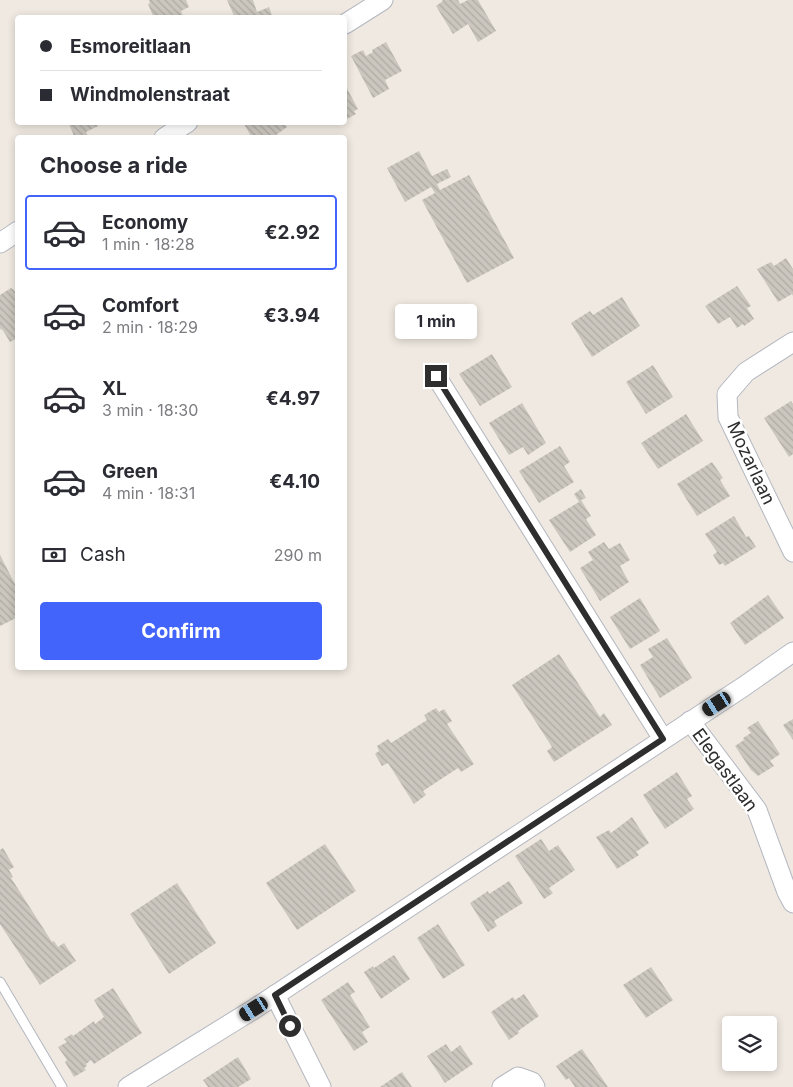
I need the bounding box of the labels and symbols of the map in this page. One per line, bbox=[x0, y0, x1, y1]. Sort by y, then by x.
callout: 1 min bbox=[395, 304, 477, 338]
route end bbox=[425, 365, 447, 387]
street label: Mozarlaan bbox=[723, 418, 780, 508]
car bbox=[700, 690, 733, 718]
street label: Elegastlaan bbox=[688, 724, 763, 815]
car bbox=[237, 995, 270, 1023]
route start bbox=[279, 1015, 301, 1037]

